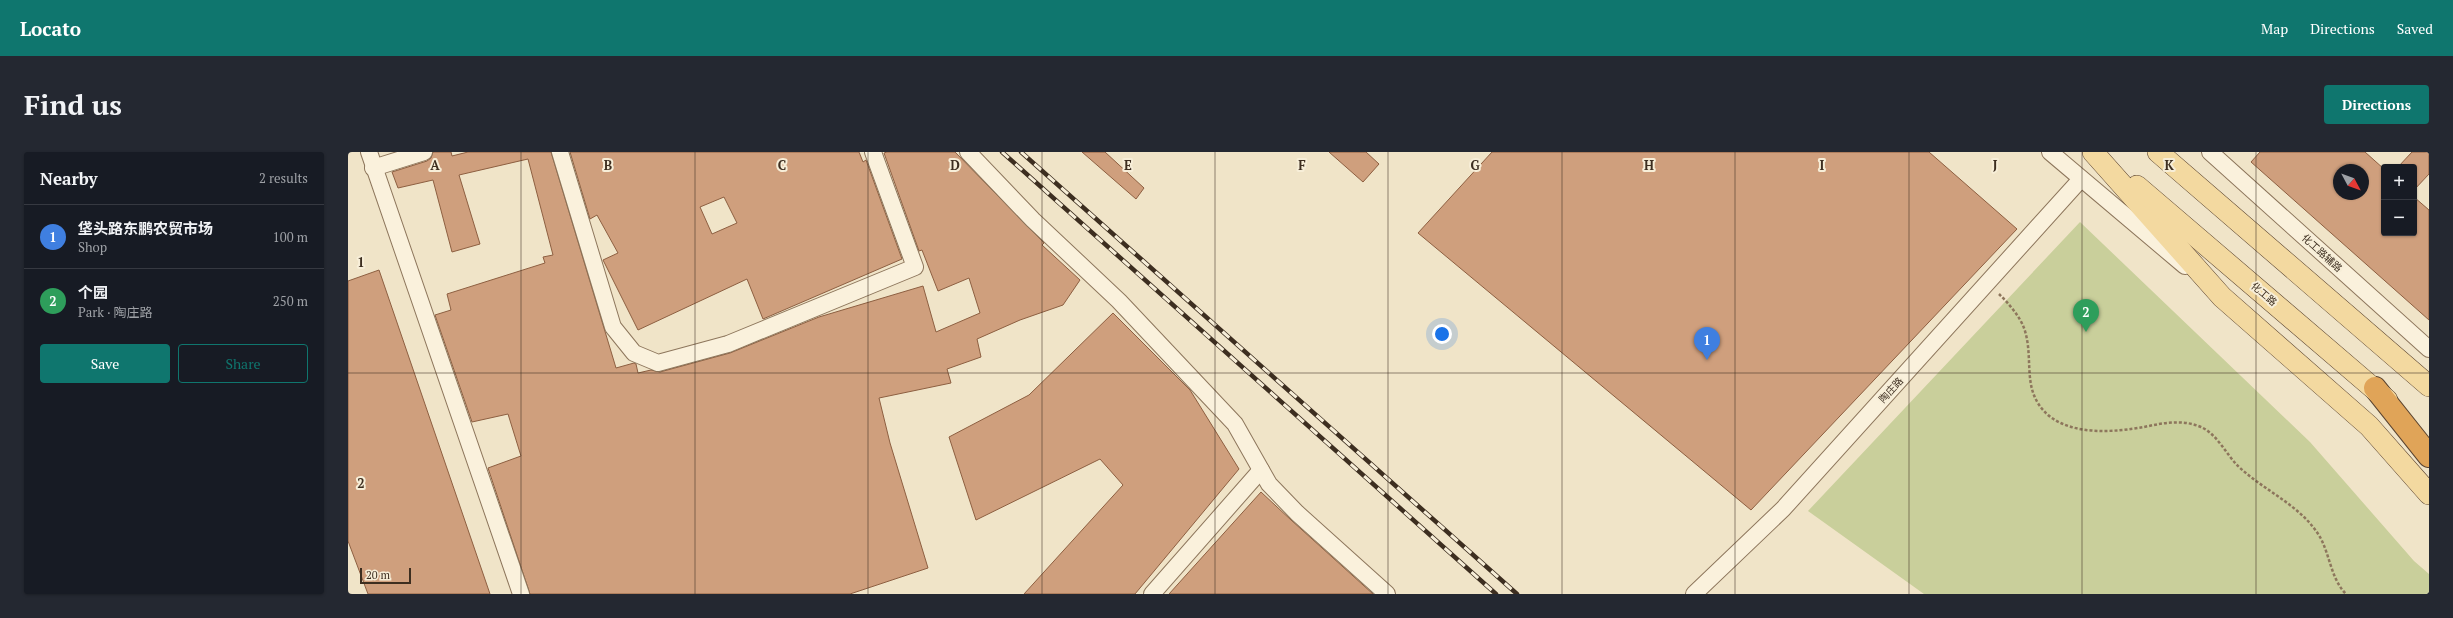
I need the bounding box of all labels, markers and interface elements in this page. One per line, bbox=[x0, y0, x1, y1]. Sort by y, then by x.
text: Locato bbox=[20, 16, 81, 41]
text: Map bbox=[2261, 19, 2288, 38]
text: Directions bbox=[2310, 19, 2375, 38]
text: Saved bbox=[2397, 19, 2433, 38]
button: Directions bbox=[2324, 85, 2429, 124]
text: Find us bbox=[24, 86, 122, 123]
text: A bbox=[430, 156, 440, 174]
text: B bbox=[604, 156, 612, 174]
text: C bbox=[778, 156, 786, 174]
text: D bbox=[950, 156, 960, 174]
text: E bbox=[1124, 156, 1132, 174]
text: F bbox=[1298, 156, 1306, 174]
text: G bbox=[1470, 156, 1480, 174]
text: H bbox=[1644, 156, 1654, 174]
text: I bbox=[1820, 156, 1825, 174]
text: J bbox=[1993, 156, 1998, 174]
text: K bbox=[2164, 156, 2174, 174]
north arrow bbox=[2333, 164, 2369, 200]
map controls bbox=[2381, 164, 2417, 236]
button: + bbox=[2381, 164, 2417, 200]
text: Nearby bbox=[40, 167, 98, 190]
text: 2 results bbox=[259, 169, 308, 187]
button: − bbox=[2381, 200, 2417, 236]
text: 垡头路东鹏农贸市场 bbox=[78, 218, 213, 238]
text: 1 bbox=[49, 228, 57, 246]
text: 100 m bbox=[273, 228, 308, 246]
street label: 化工路辅路 bbox=[2299, 231, 2345, 275]
text: Shop bbox=[78, 238, 107, 256]
text: 1 bbox=[357, 253, 365, 271]
street label: 化工路 bbox=[2248, 279, 2280, 309]
text: 个园 bbox=[78, 282, 108, 302]
text: 2 bbox=[49, 292, 57, 310]
text: 250 m bbox=[273, 292, 308, 310]
pin: 2 bbox=[2073, 299, 2099, 332]
text: Park · 陶庄路 bbox=[78, 303, 152, 321]
your location bbox=[1432, 324, 1452, 344]
pin: 1 bbox=[1694, 327, 1720, 360]
button: Save bbox=[40, 344, 170, 383]
button: Share bbox=[178, 344, 308, 383]
street label: 陶庄路 bbox=[1876, 375, 1906, 405]
text: 2 bbox=[357, 474, 365, 492]
scale bar bbox=[360, 566, 411, 585]
text: 20 m bbox=[366, 568, 390, 582]

